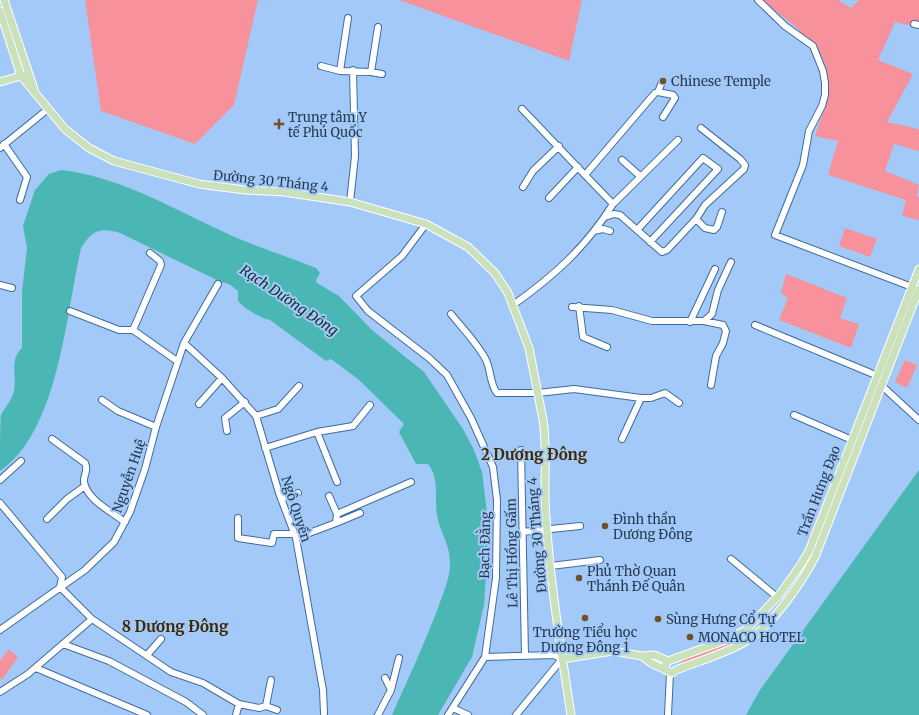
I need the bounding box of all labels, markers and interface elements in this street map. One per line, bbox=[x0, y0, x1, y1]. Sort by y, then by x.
place label: Chinese Temple bbox=[671, 73, 771, 90]
marker: Chinese Temple bbox=[658, 76, 668, 86]
place label: Trung tâm Y tế Phú Quốc bbox=[288, 109, 367, 141]
marker: Trung tâm Y tế Phú Quốc bbox=[273, 118, 285, 130]
street label: Đường 30 Tháng 4 bbox=[212, 166, 330, 196]
water label: Rạch Dương Đông bbox=[237, 261, 342, 340]
street label: Nguyễn Huệ bbox=[108, 436, 150, 515]
street label: Trần Hưng Đạo bbox=[794, 443, 844, 539]
district label: 2 Dương Đông bbox=[481, 445, 588, 464]
street label: Ngô Quyền bbox=[277, 474, 315, 545]
street label: Đường 30 Tháng 4 bbox=[523, 476, 551, 594]
street label: Lê Thị Hồng Gấm bbox=[503, 498, 521, 608]
street label: Bạch Đằng bbox=[473, 511, 494, 579]
place label: Đình thần Dương Đông bbox=[613, 511, 692, 543]
marker: Đình thần Dương Đông bbox=[600, 521, 610, 531]
place label: Phủ Thờ Quan Thánh Đế Quân bbox=[587, 563, 686, 595]
marker: Phủ Thờ Quan Thánh Đế Quân bbox=[574, 573, 584, 583]
place label: Sùng Hưng Cổ Tự bbox=[666, 610, 777, 628]
marker: Trường Tiểu học Dương Đông 1 bbox=[580, 613, 590, 623]
marker: Sùng Hưng Cổ Tự bbox=[653, 614, 663, 624]
district label: 8 Dương Đông bbox=[122, 617, 229, 636]
place label: Trường Tiểu học Dương Đông 1 bbox=[533, 623, 638, 656]
place label: MONACO HOTEL bbox=[698, 629, 805, 646]
marker: MONACO HOTEL bbox=[685, 632, 695, 642]

